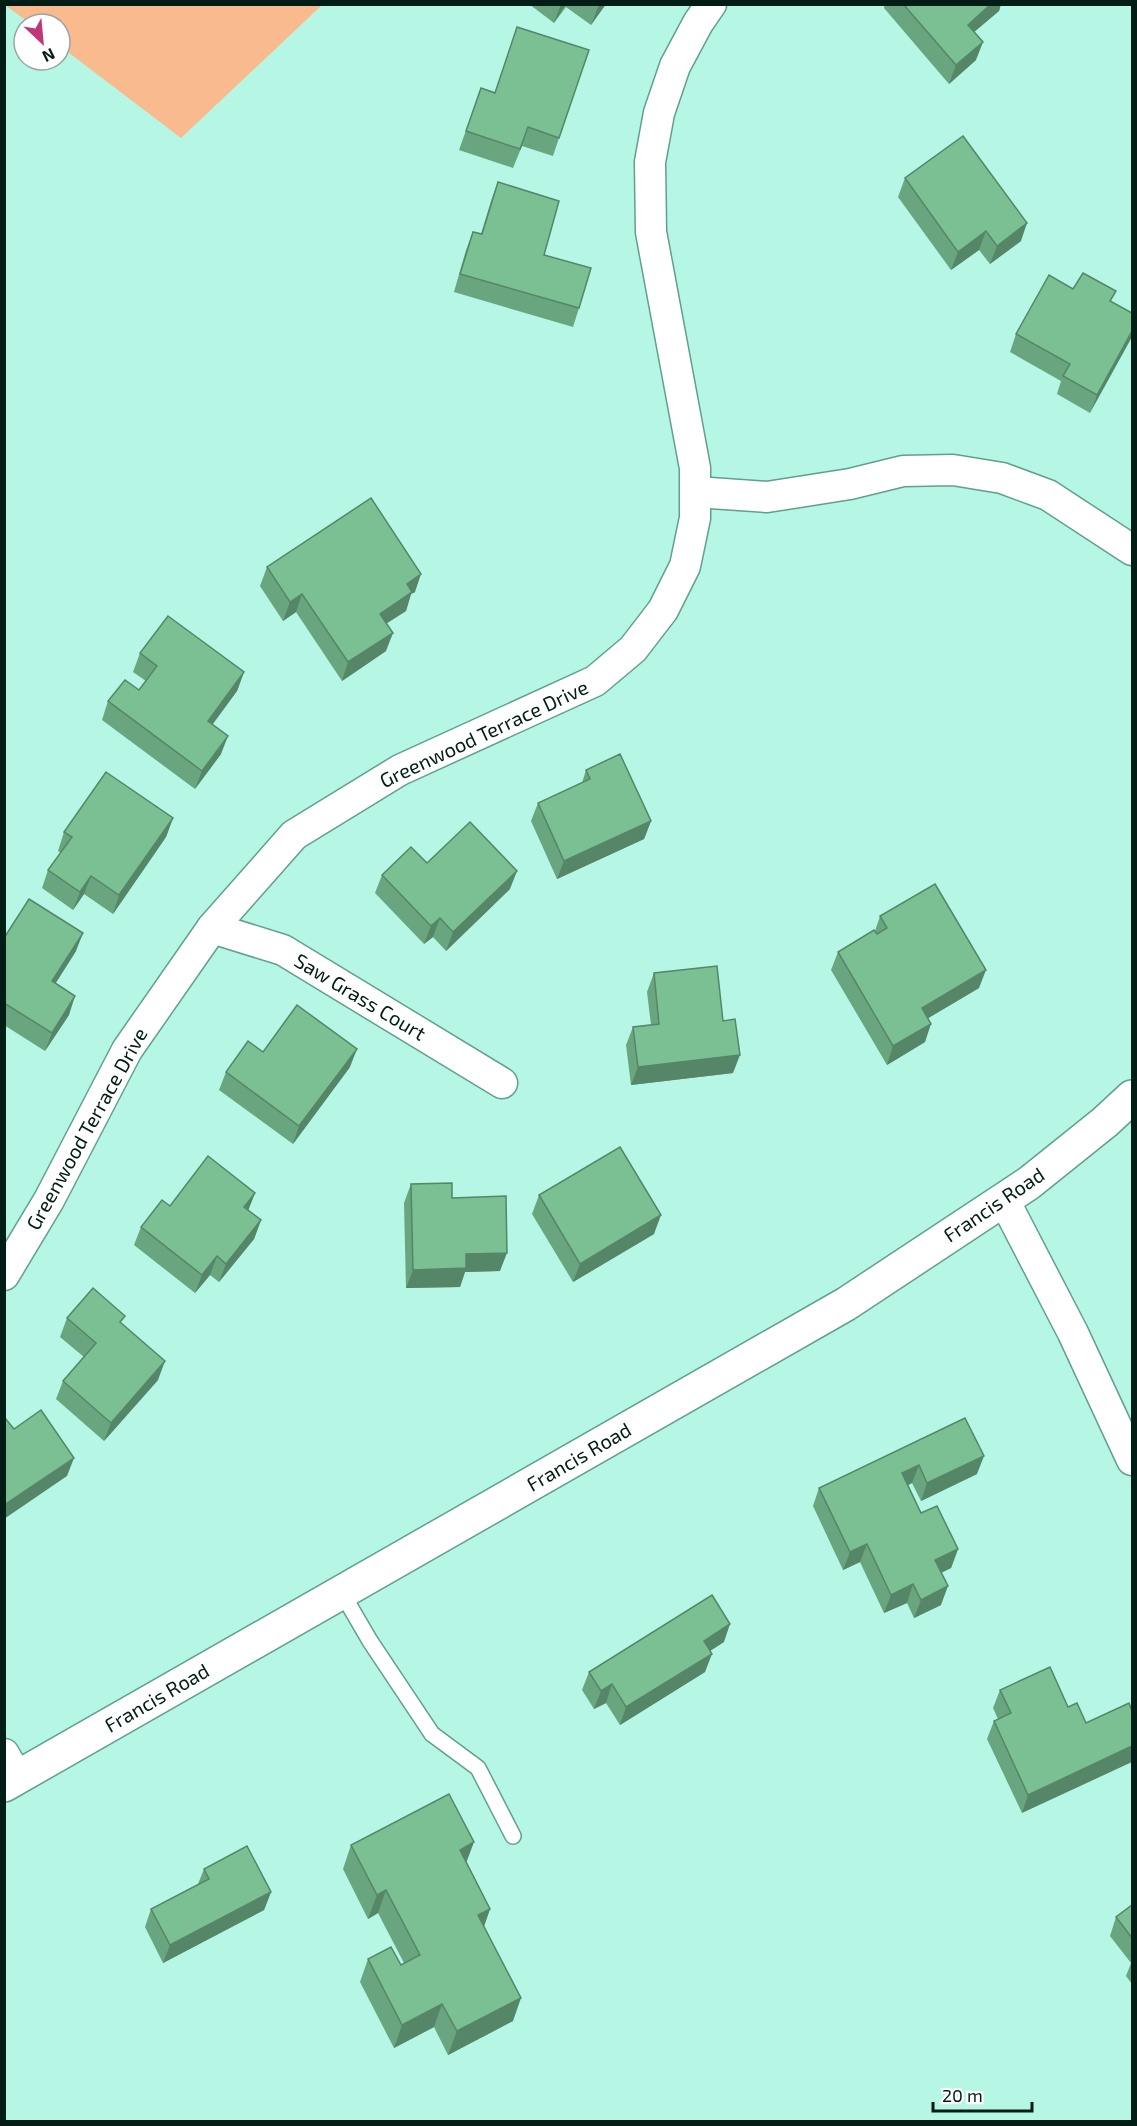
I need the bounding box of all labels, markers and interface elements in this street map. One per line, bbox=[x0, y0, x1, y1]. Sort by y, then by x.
north arrow bbox=[12, 12, 72, 72]
text: N bbox=[39, 45, 58, 67]
street label: Greenwood Terrace Drive bbox=[375, 674, 592, 792]
street label: Saw Grass Court bbox=[291, 948, 431, 1045]
street label: Greenwood Terrace Drive bbox=[20, 1023, 152, 1234]
street label: Francis Road bbox=[938, 1162, 1048, 1247]
street label: Francis Road bbox=[522, 1417, 635, 1496]
street label: Francis Road bbox=[100, 1658, 213, 1737]
scale bar bbox=[933, 2075, 1032, 2113]
text: 20 m bbox=[942, 2084, 983, 2106]

